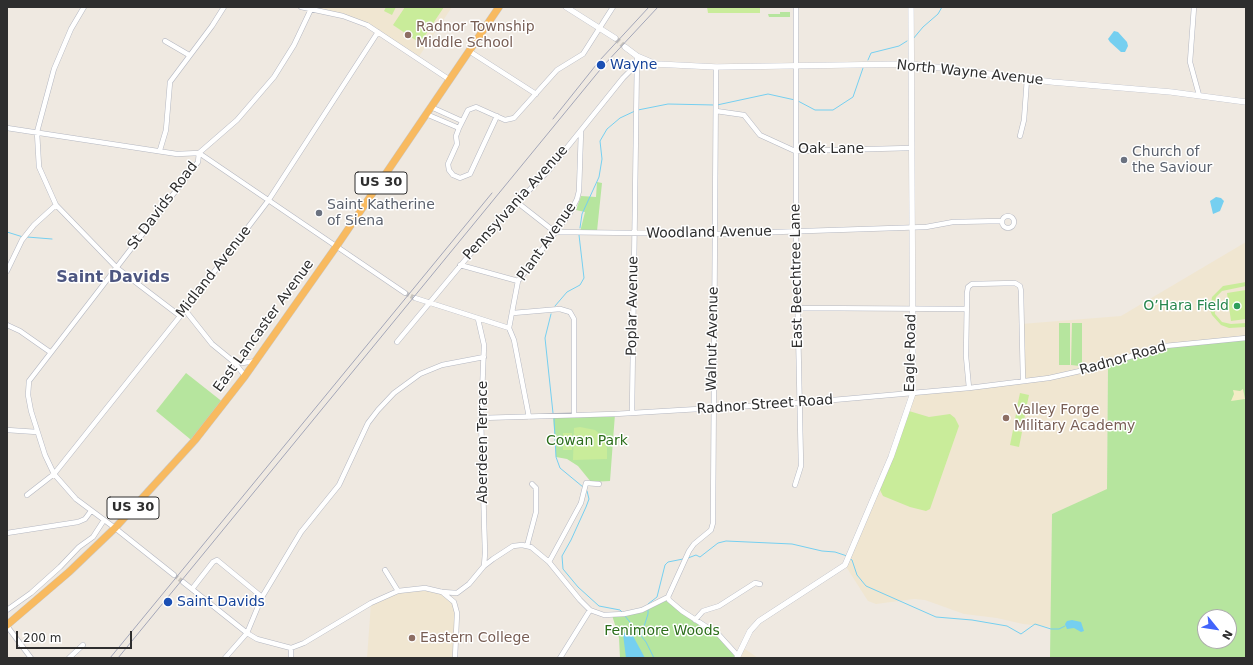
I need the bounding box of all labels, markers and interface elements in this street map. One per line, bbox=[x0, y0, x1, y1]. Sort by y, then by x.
place label: Radnor Township Middle School bbox=[416, 19, 535, 52]
marker: Radnor Township Middle School bbox=[403, 30, 413, 40]
place label: Wayne bbox=[610, 57, 657, 73]
street label: North Wayne Avenue bbox=[896, 57, 1044, 89]
marker: Wayne bbox=[595, 59, 607, 71]
street label: Oak Lane bbox=[798, 141, 864, 157]
street label: Pennsylvania Avenue bbox=[460, 142, 572, 264]
place label: Church of the Saviour bbox=[1132, 144, 1212, 176]
marker: Church of the Saviour bbox=[1119, 155, 1129, 165]
street label: St Davids Road bbox=[124, 159, 202, 253]
road number: US 30 bbox=[355, 172, 407, 194]
place label: Saint Katherine of Siena bbox=[327, 197, 435, 230]
street label: Plant Avenue bbox=[514, 200, 580, 284]
street label: East Beechtree Lane bbox=[787, 204, 807, 348]
marker: Saint Katherine of Siena bbox=[314, 208, 324, 218]
street label: Midland Avenue bbox=[173, 223, 255, 321]
street label: Woodland Avenue bbox=[646, 224, 772, 242]
street label: East Lancaster Avenue bbox=[210, 256, 318, 396]
street label: Poplar Avenue bbox=[624, 256, 642, 356]
district label: Saint Davids bbox=[56, 268, 170, 288]
street label: Walnut Avenue bbox=[704, 286, 722, 392]
place label: O’Hara Field bbox=[1143, 298, 1229, 314]
marker: O’Hara Field bbox=[1232, 301, 1242, 311]
street label: Eagle Road bbox=[902, 314, 920, 392]
street label: Radnor Road bbox=[1078, 339, 1168, 379]
street label: Aberdeen Terrace bbox=[475, 381, 491, 503]
street label: Radnor Street Road bbox=[696, 392, 834, 418]
place label: Valley Forge Military Academy bbox=[1014, 402, 1135, 434]
marker: Valley Forge Military Academy bbox=[1001, 413, 1011, 423]
park label: Cowan Park bbox=[546, 433, 628, 449]
road number: US 30 bbox=[107, 497, 159, 519]
place label: Saint Davids bbox=[177, 594, 265, 610]
marker: Saint Davids bbox=[162, 596, 174, 608]
north arrow bbox=[1197, 609, 1237, 649]
scale bar bbox=[18, 623, 134, 649]
park label: Fenimore Woods bbox=[604, 623, 720, 639]
text: N bbox=[1219, 628, 1235, 642]
place label: Eastern College bbox=[420, 630, 530, 646]
text: 200 m bbox=[23, 631, 61, 645]
marker: Eastern College bbox=[407, 633, 417, 643]

